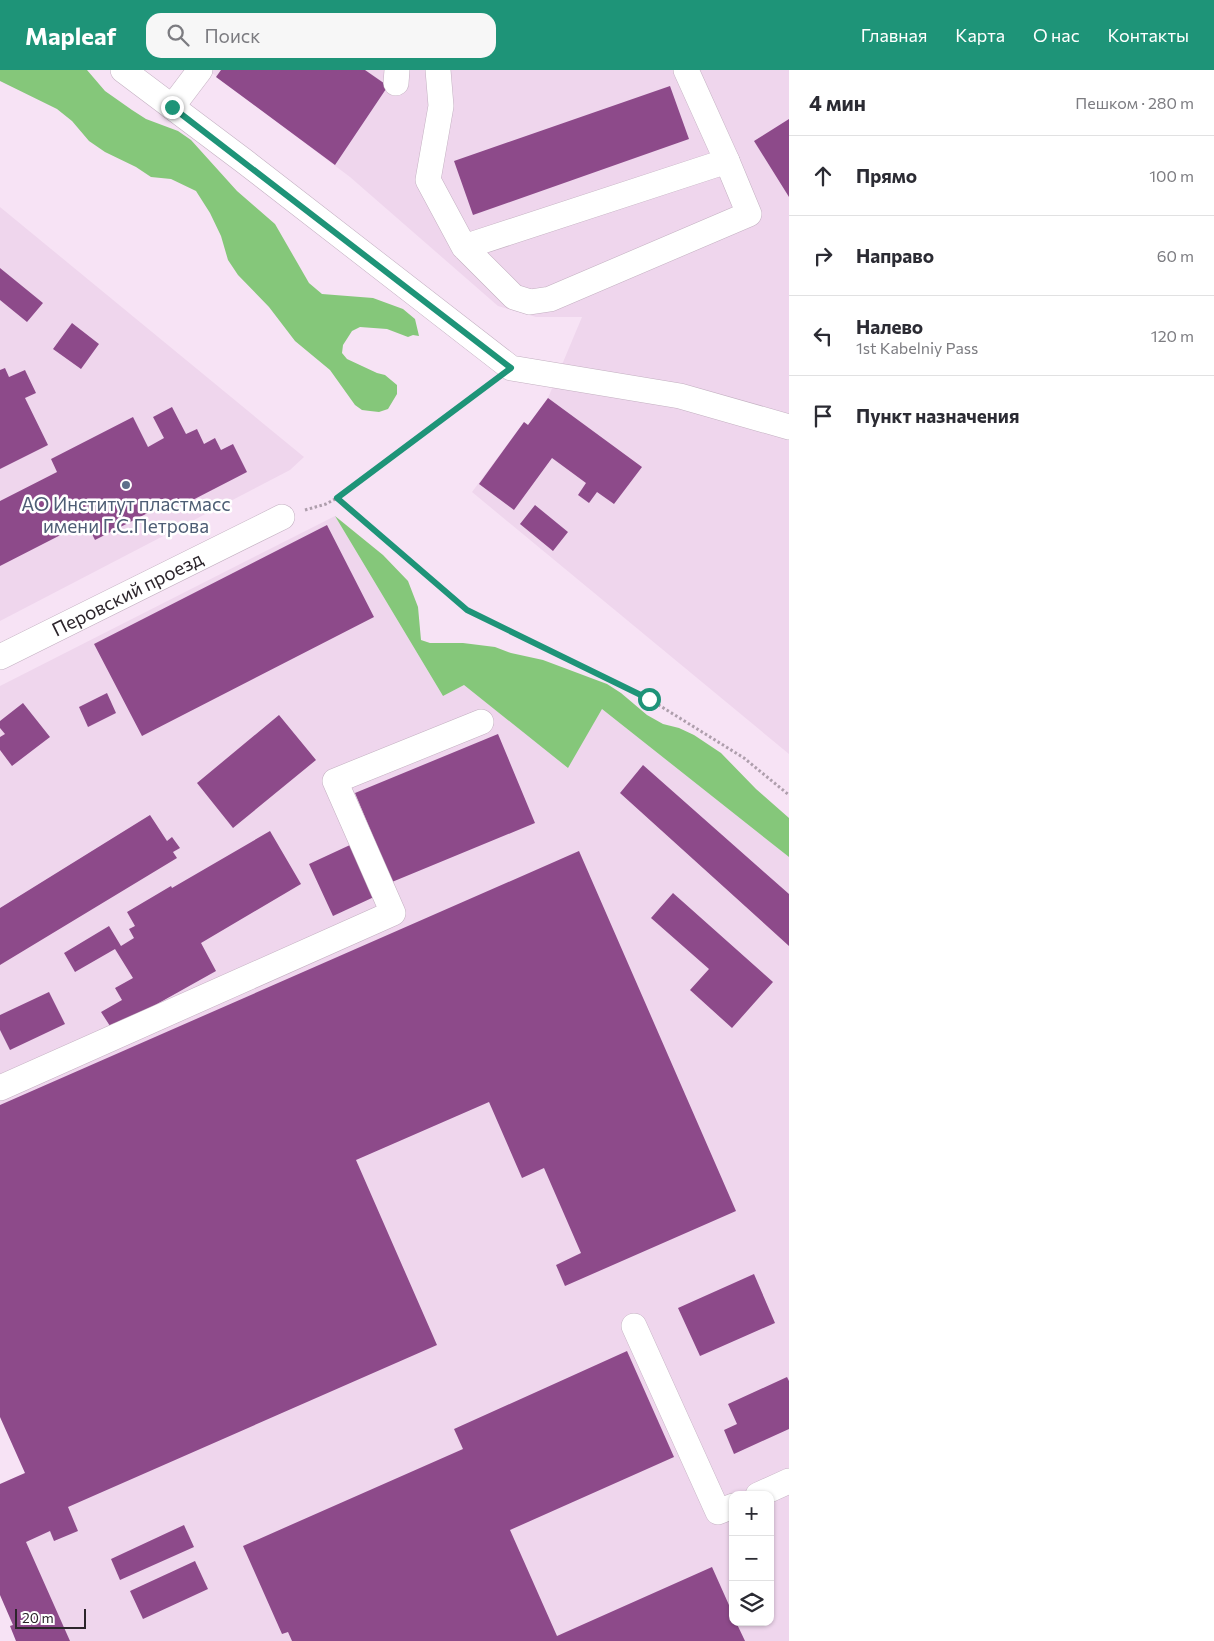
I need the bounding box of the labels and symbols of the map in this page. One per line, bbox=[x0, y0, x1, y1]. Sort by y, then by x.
route end bbox=[161, 96, 184, 119]
marker: АО Институт пластмасс имени Г.С.Петрова bbox=[120, 479, 132, 491]
place label: АО Институт пластмасс имени Г.С.Петрова bbox=[21, 492, 231, 537]
street label: Перовский проезд bbox=[48, 546, 206, 640]
route start bbox=[638, 688, 661, 711]
scale bar bbox=[15, 1606, 86, 1629]

